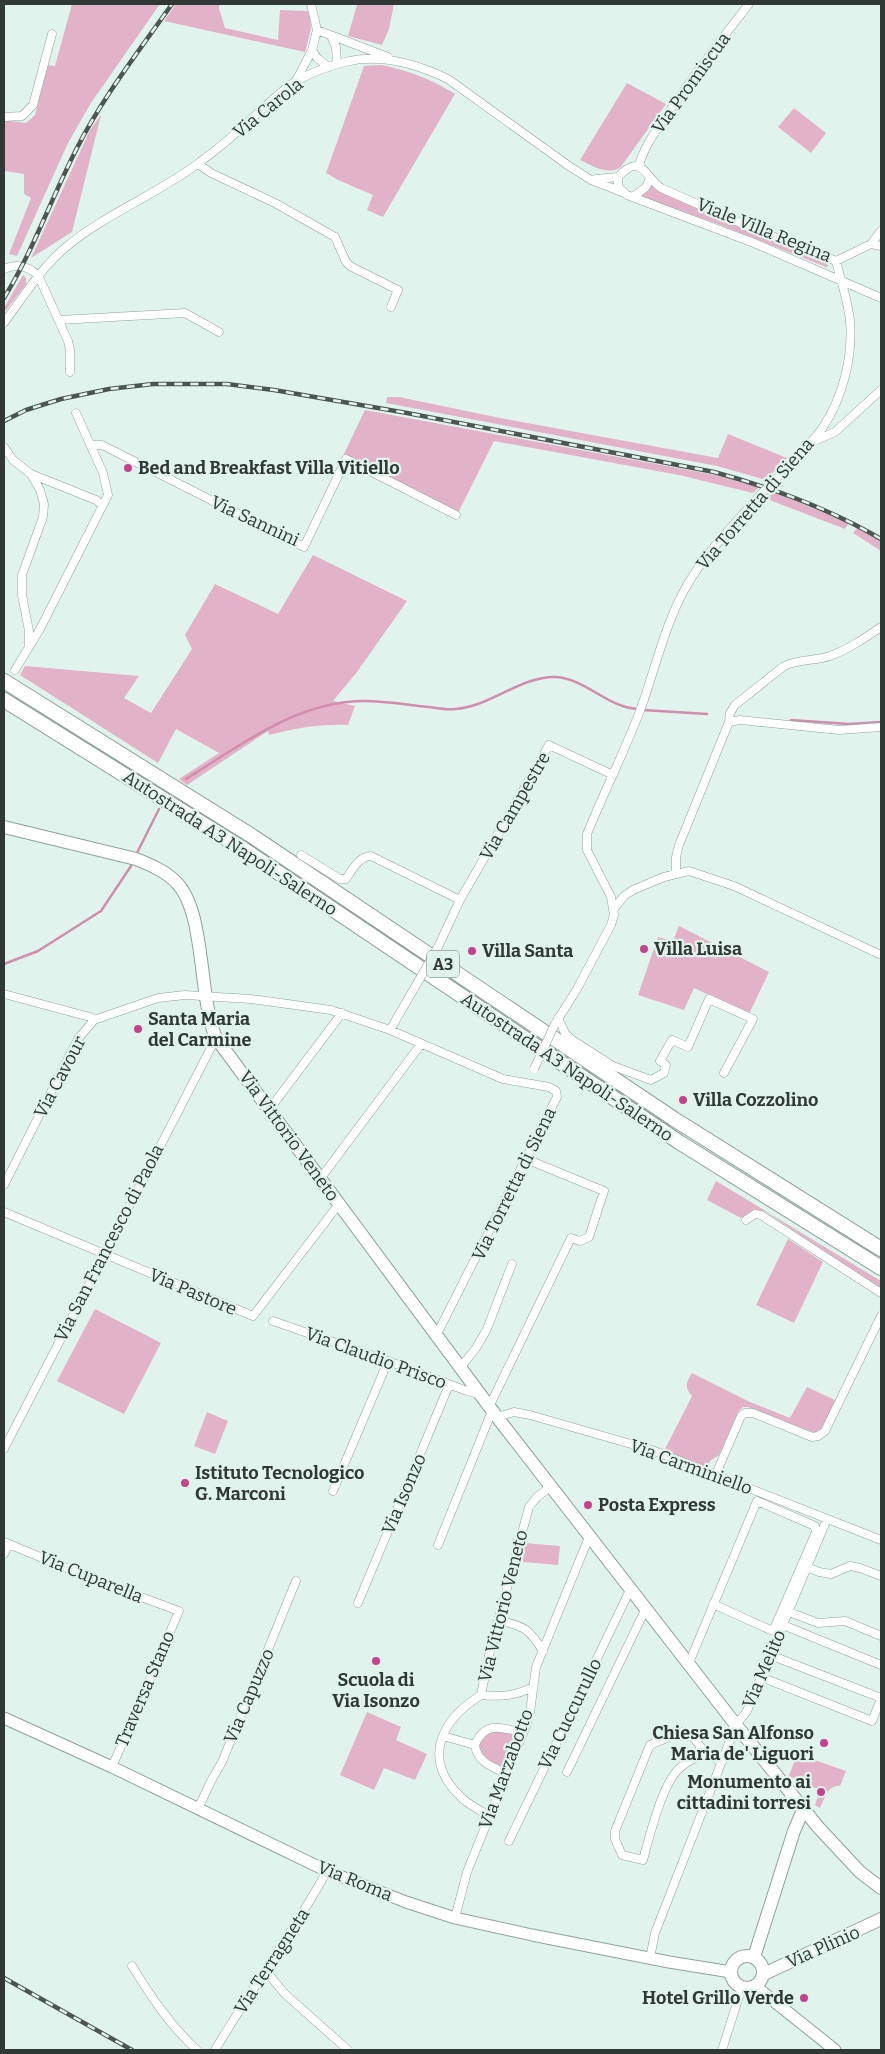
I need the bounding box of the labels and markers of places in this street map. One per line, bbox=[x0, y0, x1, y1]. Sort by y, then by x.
place label: Bed and Breakfast Villa Vitiello bbox=[138, 457, 400, 479]
marker: Bed and Breakfast Villa Vitiello bbox=[122, 462, 134, 474]
place label: Villa Luisa bbox=[654, 938, 742, 960]
place label: Villa Santa bbox=[482, 940, 573, 962]
marker: Villa Luisa bbox=[638, 943, 650, 955]
marker: Villa Santa bbox=[466, 945, 478, 957]
place label: Santa Maria del Carmine bbox=[148, 1008, 252, 1051]
marker: Santa Maria del Carmine bbox=[132, 1023, 144, 1035]
place label: Villa Cozzolino bbox=[693, 1089, 818, 1111]
marker: Villa Cozzolino bbox=[677, 1094, 689, 1106]
place label: Istituto Tecnologico G. Marconi bbox=[195, 1462, 364, 1505]
marker: Istituto Tecnologico G. Marconi bbox=[179, 1477, 191, 1489]
place label: Posta Express bbox=[598, 1494, 716, 1516]
marker: Posta Express bbox=[582, 1499, 594, 1511]
marker: Scuola di Via Isonzo bbox=[370, 1655, 382, 1667]
place label: Scuola di Via Isonzo bbox=[332, 1669, 420, 1712]
place label: Chiesa San Alfonso Maria de' Liguori bbox=[652, 1722, 814, 1765]
marker: Chiesa San Alfonso Maria de' Liguori bbox=[818, 1737, 830, 1749]
place label: Monumento ai cittadini torresi bbox=[677, 1771, 811, 1814]
marker: Monumento ai cittadini torresi bbox=[815, 1786, 827, 1798]
place label: Hotel Grillo Verde bbox=[642, 1987, 794, 2009]
marker: Hotel Grillo Verde bbox=[798, 1992, 810, 2004]

